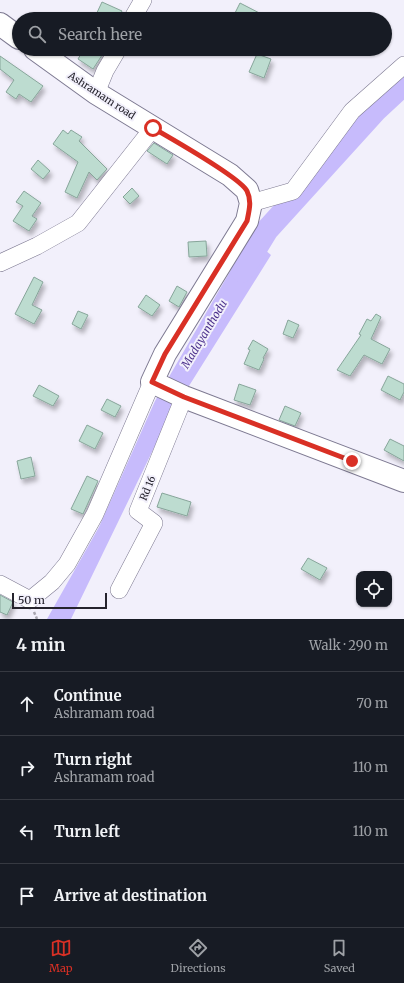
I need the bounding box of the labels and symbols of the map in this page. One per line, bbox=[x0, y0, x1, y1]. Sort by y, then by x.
street label: Ashramam road bbox=[65, 68, 138, 122]
route start bbox=[144, 119, 162, 137]
water label: Madayanthodu bbox=[178, 297, 230, 372]
route end bbox=[343, 452, 361, 470]
street label: Rd 16 bbox=[137, 474, 158, 502]
scale bar bbox=[12, 591, 107, 610]

